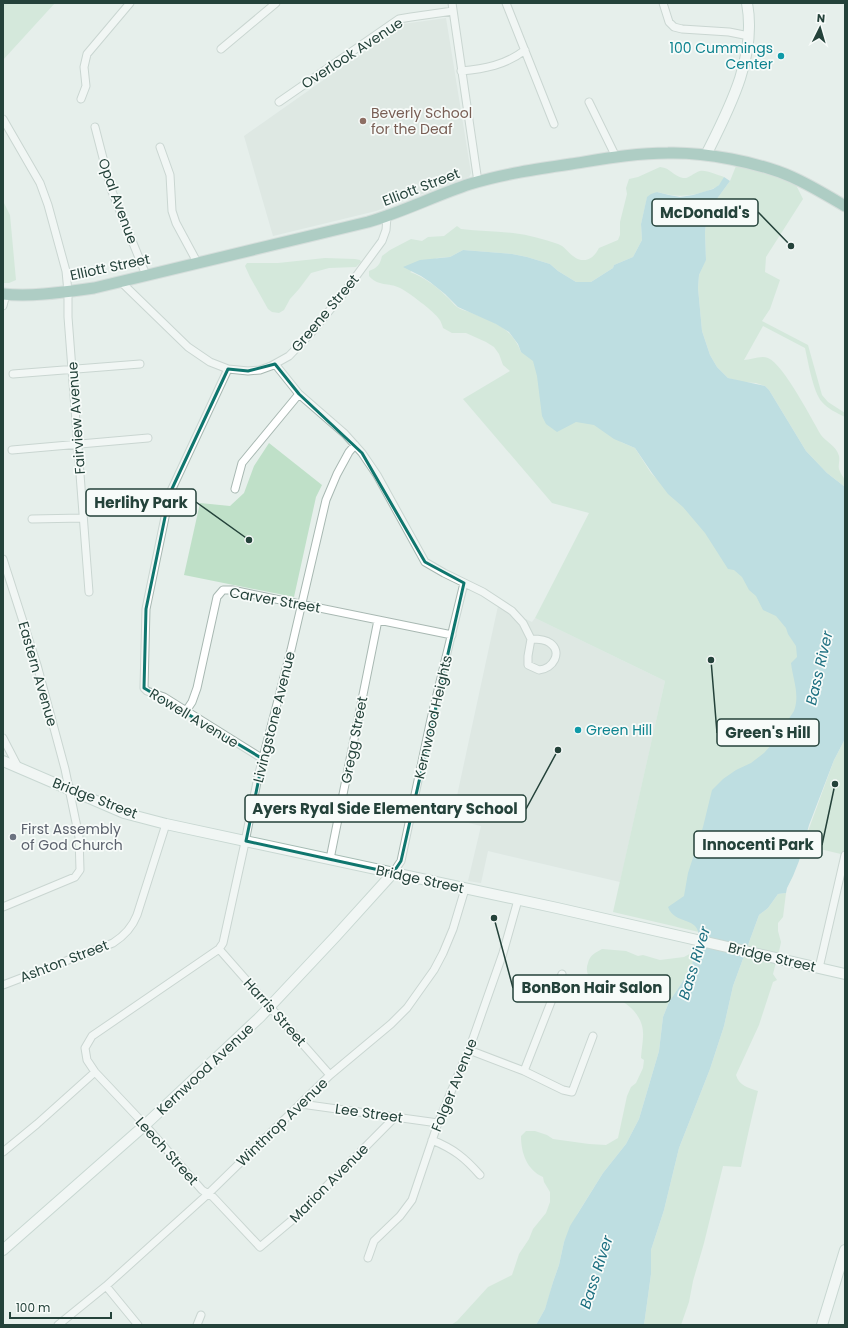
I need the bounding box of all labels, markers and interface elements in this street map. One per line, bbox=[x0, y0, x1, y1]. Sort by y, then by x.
north arrow bbox=[800, 8, 840, 48]
text: N bbox=[816, 10, 826, 26]
street label: Overlook Avenue bbox=[297, 12, 407, 93]
place label: 100 Cummings Center bbox=[669, 38, 773, 74]
marker: 100 Cummings Center bbox=[776, 51, 786, 61]
place label: Beverly School for the Deaf bbox=[371, 103, 472, 139]
marker: Beverly School for the Deaf bbox=[358, 116, 368, 126]
street label: Opal Avenue bbox=[93, 155, 143, 247]
street label: Elliott Street bbox=[379, 163, 463, 211]
callout: McDonald's bbox=[652, 199, 758, 226]
text: McDonald's bbox=[660, 202, 750, 223]
street label: Elliott Street bbox=[68, 249, 152, 285]
street label: Greene Street bbox=[287, 270, 363, 356]
street label: Fairview Avenue bbox=[62, 361, 90, 475]
callout: Herlihy Park bbox=[86, 489, 196, 516]
text: Herlihy Park bbox=[94, 492, 188, 513]
street label: Carver Street bbox=[228, 582, 322, 618]
street label: Eastern Avenue bbox=[13, 619, 63, 729]
water label: Bass River bbox=[800, 628, 838, 707]
street label: Livingstone Avenue bbox=[248, 649, 300, 785]
street label: Kernwood Heights bbox=[409, 653, 457, 781]
street label: Rowell Avenue bbox=[146, 683, 243, 753]
street label: Gregg Street bbox=[336, 695, 372, 785]
callout: Green's Hill bbox=[717, 719, 819, 746]
place label: Green Hill bbox=[586, 720, 652, 740]
text: Green's Hill bbox=[725, 722, 811, 743]
marker: Green Hill bbox=[573, 725, 583, 735]
street label: Bridge Street bbox=[50, 773, 140, 823]
callout: Ayers Ryal Side Elementary School bbox=[245, 795, 526, 822]
text: Ayers Ryal Side Elementary School bbox=[252, 798, 518, 819]
place label: First Assembly of God Church bbox=[21, 819, 123, 855]
callout: Innocenti Park bbox=[694, 831, 822, 858]
marker: First Assembly of God Church bbox=[8, 832, 18, 842]
text: Innocenti Park bbox=[702, 834, 815, 855]
street label: Bridge Street bbox=[374, 860, 466, 898]
water label: Bass River bbox=[673, 923, 715, 1002]
street label: Ashton Street bbox=[17, 935, 111, 987]
street label: Bridge Street bbox=[726, 937, 818, 977]
street label: Harris Street bbox=[239, 974, 311, 1050]
callout: BonBon Hair Salon bbox=[513, 975, 670, 1002]
text: BonBon Hair Salon bbox=[522, 977, 662, 998]
street label: Kernwood Avenue bbox=[152, 1018, 258, 1119]
street label: Folger Avenue bbox=[426, 1035, 482, 1135]
street label: Winthrop Avenue bbox=[232, 1073, 332, 1171]
street label: Lee Street bbox=[334, 1098, 404, 1128]
street label: Leech Street bbox=[131, 1112, 203, 1190]
street label: Marion Avenue bbox=[285, 1139, 373, 1227]
water label: Bass River bbox=[574, 1232, 618, 1311]
scale bar bbox=[10, 1294, 111, 1320]
text: 100 m bbox=[16, 1299, 50, 1316]

